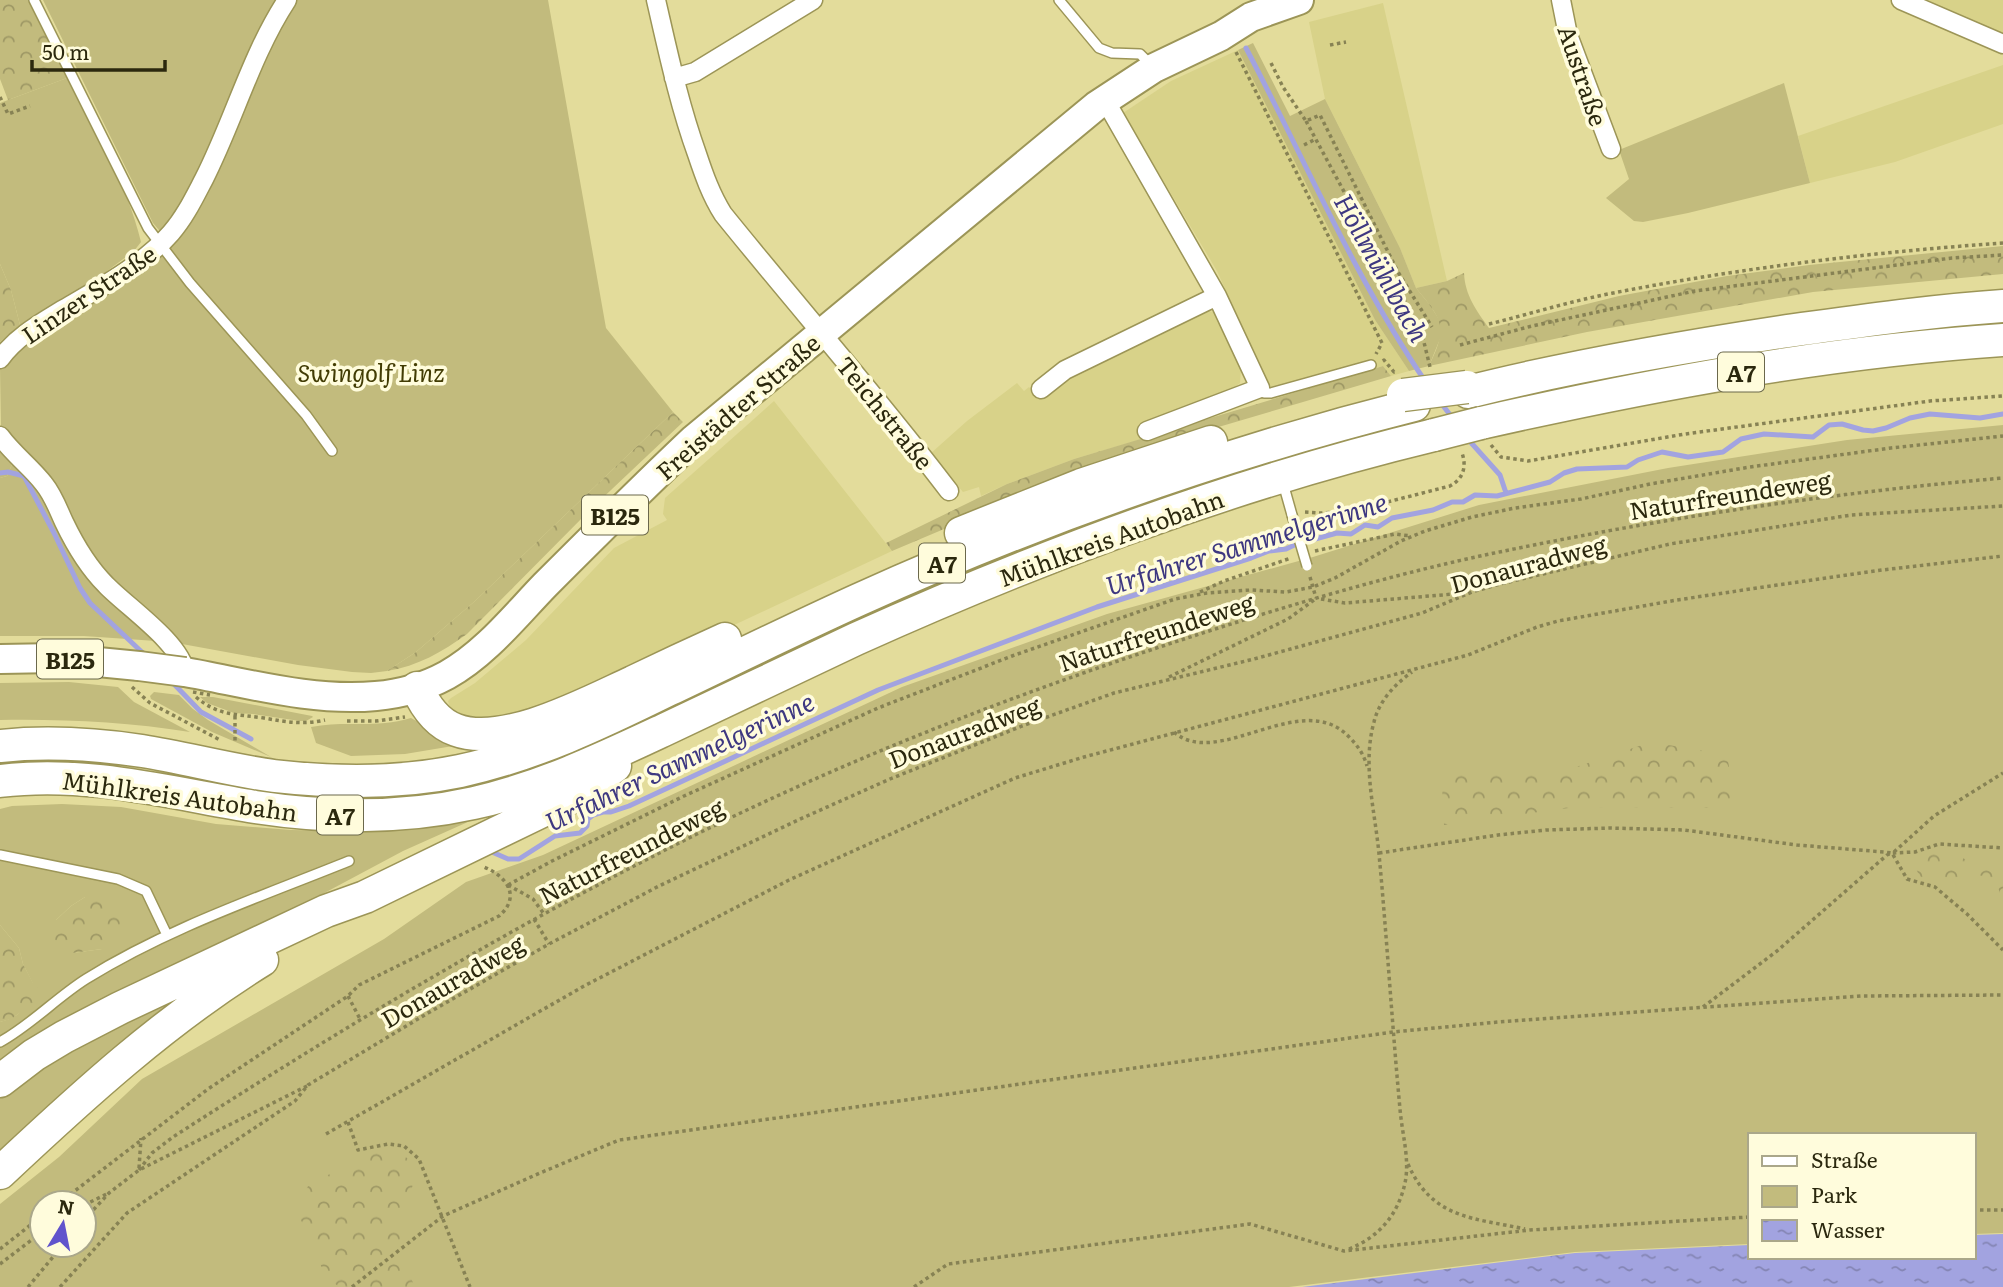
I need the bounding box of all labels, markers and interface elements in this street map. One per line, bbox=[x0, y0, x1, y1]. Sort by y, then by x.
street label: Austraße bbox=[1550, 20, 1618, 130]
scale bar bbox=[32, 28, 164, 72]
text: 50 m bbox=[42, 35, 89, 66]
water label: Höllmühlbach bbox=[1326, 186, 1440, 348]
street label: Linzer Straße bbox=[14, 235, 162, 351]
street label: Freistädter Straße bbox=[647, 325, 827, 487]
street label: Teichstraße bbox=[829, 348, 943, 476]
road number: A7 bbox=[1718, 352, 1764, 392]
park label: Swingolf Linz bbox=[297, 354, 445, 389]
street label: Naturfreundeweg bbox=[1627, 461, 1834, 527]
street label: Mühlkreis Autobahn bbox=[994, 480, 1229, 594]
water label: Urfahrer Sammelgerinne bbox=[1100, 481, 1392, 603]
road number: B125 bbox=[582, 495, 648, 534]
street label: Donauradweg bbox=[1446, 525, 1610, 601]
road number: A7 bbox=[919, 544, 965, 582]
street label: Naturfreundeweg bbox=[1054, 583, 1259, 679]
road number: B125 bbox=[37, 639, 103, 678]
water label: Urfahrer Sammelgerinne bbox=[538, 681, 820, 839]
street label: Donauradweg bbox=[883, 686, 1046, 776]
street label: Mühlkreis Autobahn bbox=[60, 761, 300, 829]
street label: Naturfreundeweg bbox=[532, 788, 730, 912]
road number: A7 bbox=[317, 796, 363, 834]
street label: Donauradweg bbox=[374, 924, 531, 1035]
legend bbox=[1748, 1133, 1975, 1259]
text: Straße bbox=[1811, 1143, 1878, 1174]
text: Park bbox=[1811, 1178, 1857, 1209]
north arrow bbox=[28, 1189, 98, 1259]
text: N bbox=[56, 1191, 76, 1221]
text: Wasser bbox=[1811, 1213, 1884, 1244]

